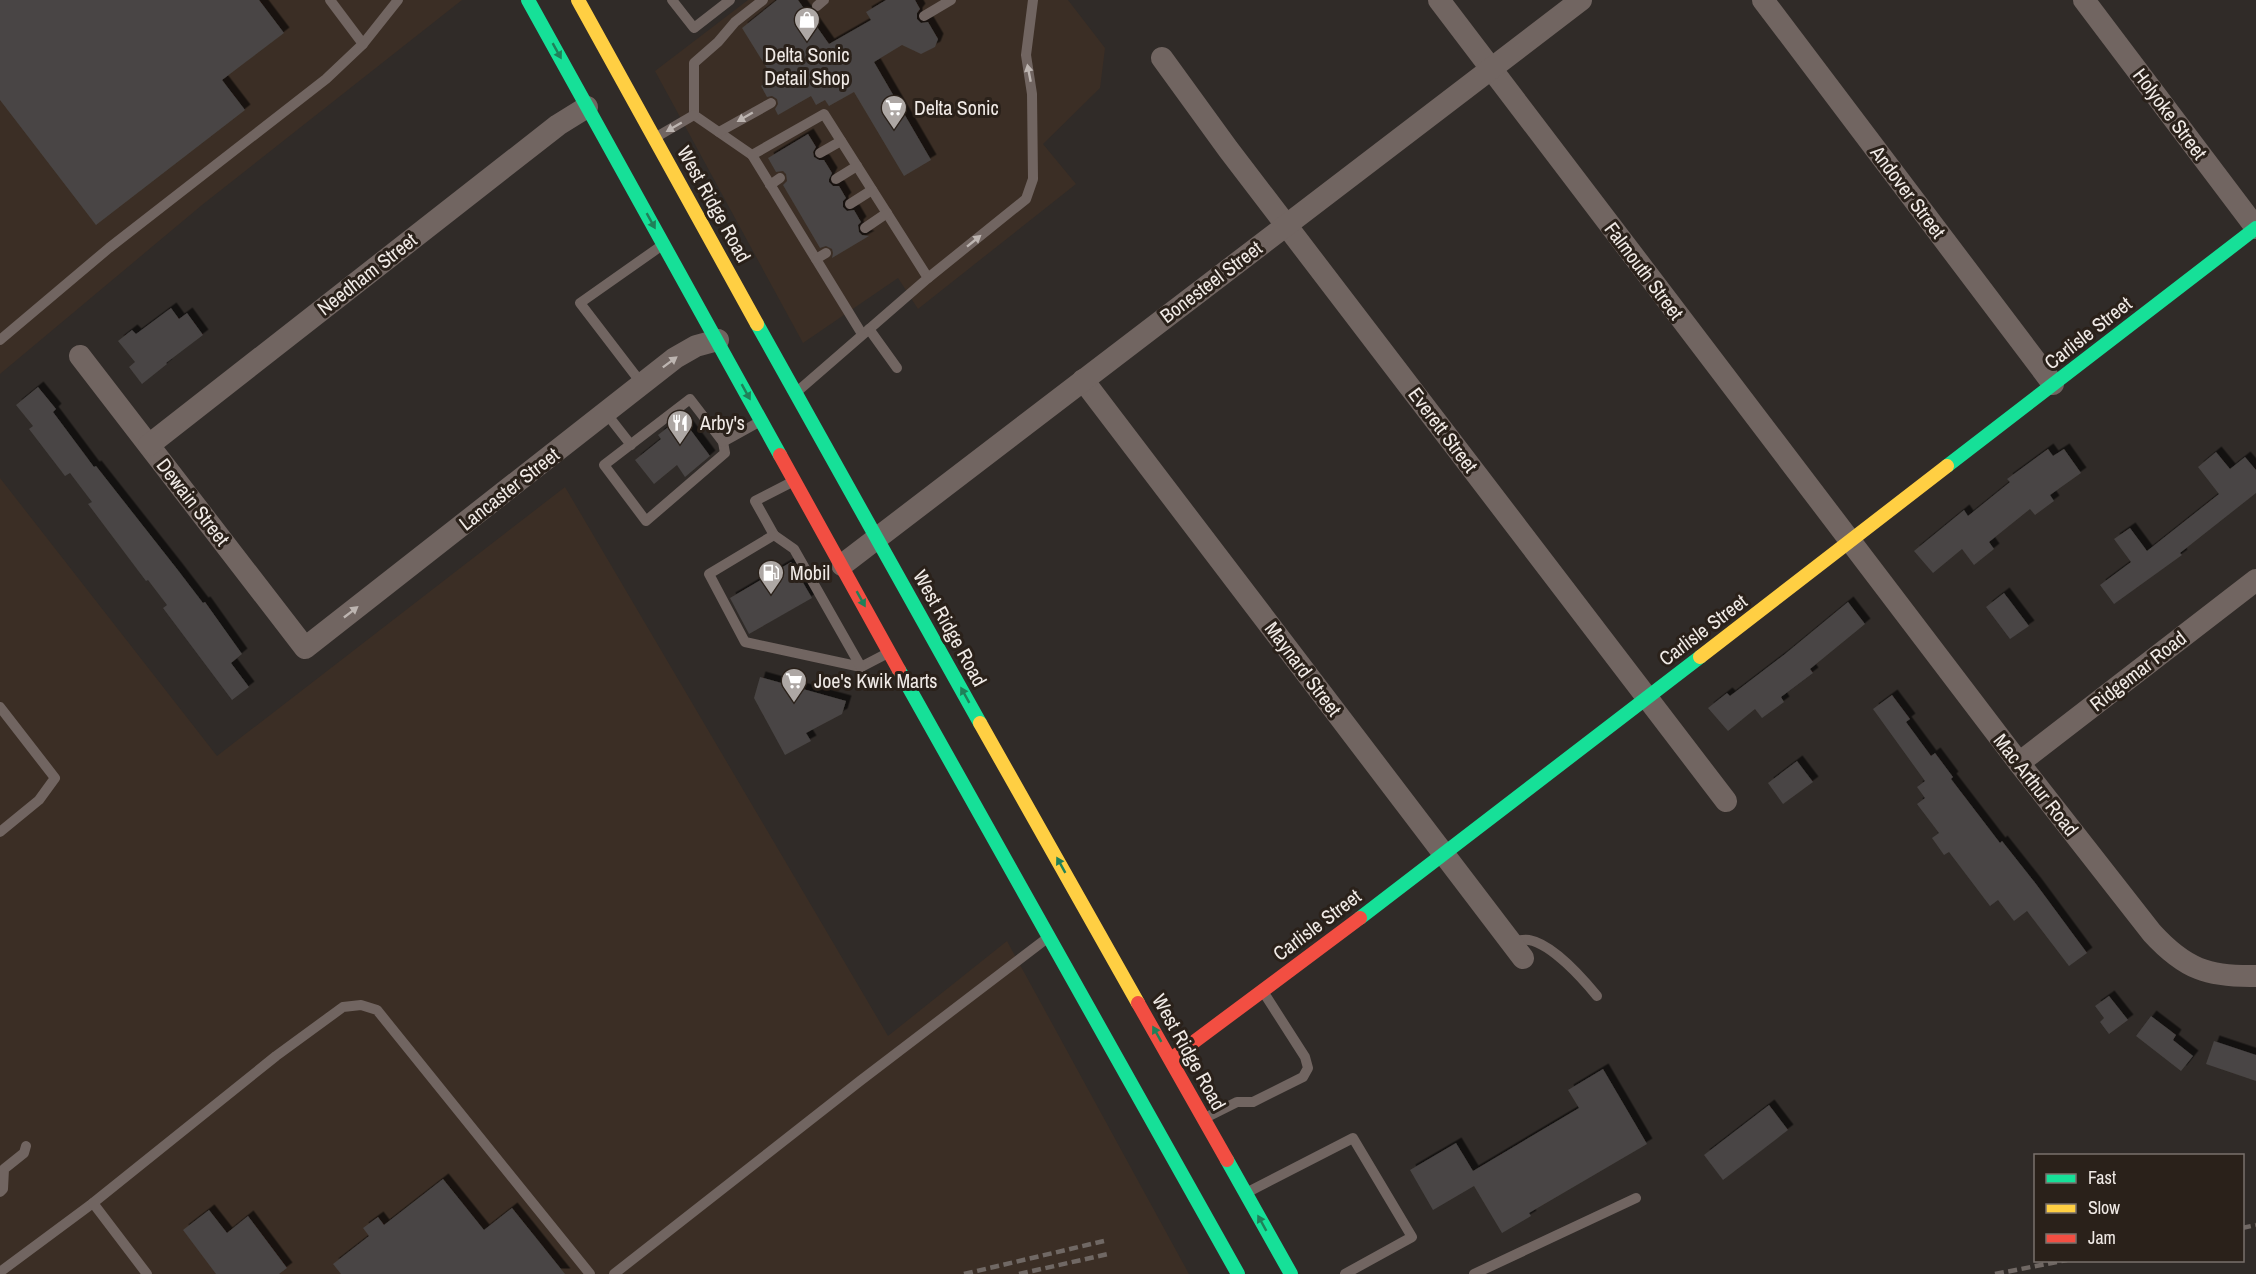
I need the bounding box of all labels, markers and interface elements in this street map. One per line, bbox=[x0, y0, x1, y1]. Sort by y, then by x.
shop icon: Delta Sonic Detail Shop bbox=[792, 5, 822, 43]
place label: Delta Sonic Detail Shop bbox=[764, 41, 850, 91]
one-way arrow bbox=[551, 43, 562, 59]
one-way arrow bbox=[1024, 63, 1033, 82]
street label: Holyoke Street bbox=[2127, 63, 2214, 165]
supermarket icon: Delta Sonic bbox=[879, 93, 909, 131]
place label: Delta Sonic bbox=[914, 94, 999, 121]
one-way arrow bbox=[737, 112, 753, 123]
one-way arrow bbox=[666, 121, 683, 131]
street label: Andover Street bbox=[1864, 139, 1952, 244]
street label: West Ridge Road bbox=[671, 141, 758, 267]
one-way arrow bbox=[646, 213, 656, 230]
street label: Falmouth Street bbox=[1599, 216, 1690, 325]
street label: Needham Street bbox=[311, 226, 422, 321]
street label: Bonesteel Street bbox=[1154, 234, 1268, 329]
one-way arrow bbox=[966, 235, 981, 248]
street label: Carlisle Street bbox=[2038, 290, 2137, 375]
one-way arrow bbox=[662, 356, 678, 368]
street label: Everett Street bbox=[1402, 382, 1485, 478]
one-way arrow bbox=[741, 384, 751, 401]
restaurant icon: Arby's bbox=[665, 408, 695, 446]
place label: Arby's bbox=[699, 409, 745, 436]
street label: Lancaster Street bbox=[453, 441, 565, 536]
street label: Dewain Street bbox=[151, 452, 236, 551]
fuel station icon: Mobil bbox=[756, 558, 786, 596]
place label: Mobil bbox=[790, 559, 830, 586]
street label: West Ridge Road bbox=[907, 565, 994, 691]
street label: Carlisle Street bbox=[1653, 587, 1753, 672]
one-way arrow bbox=[856, 591, 866, 608]
one-way arrow bbox=[344, 607, 359, 619]
street label: Maynard Street bbox=[1259, 616, 1348, 722]
street label: Ridgemar Road bbox=[2084, 624, 2192, 717]
supermarket icon: Joe's Kwik Marts bbox=[779, 666, 809, 704]
place label: Joe's Kwik Marts bbox=[814, 667, 937, 694]
one-way arrow bbox=[960, 686, 970, 703]
street label: Mac Arthur Road bbox=[1988, 728, 2085, 841]
one-way arrow bbox=[1056, 856, 1066, 873]
street label: Carlisle Street bbox=[1267, 882, 1367, 967]
street label: West Ridge Road bbox=[1146, 989, 1233, 1115]
one-way arrow bbox=[1152, 1026, 1162, 1043]
legend bbox=[2034, 1154, 2244, 1262]
text: Fast bbox=[2088, 1165, 2116, 1190]
text: Slow bbox=[2088, 1195, 2120, 1220]
one-way arrow bbox=[1257, 1214, 1267, 1231]
text: Jam bbox=[2088, 1225, 2116, 1250]

